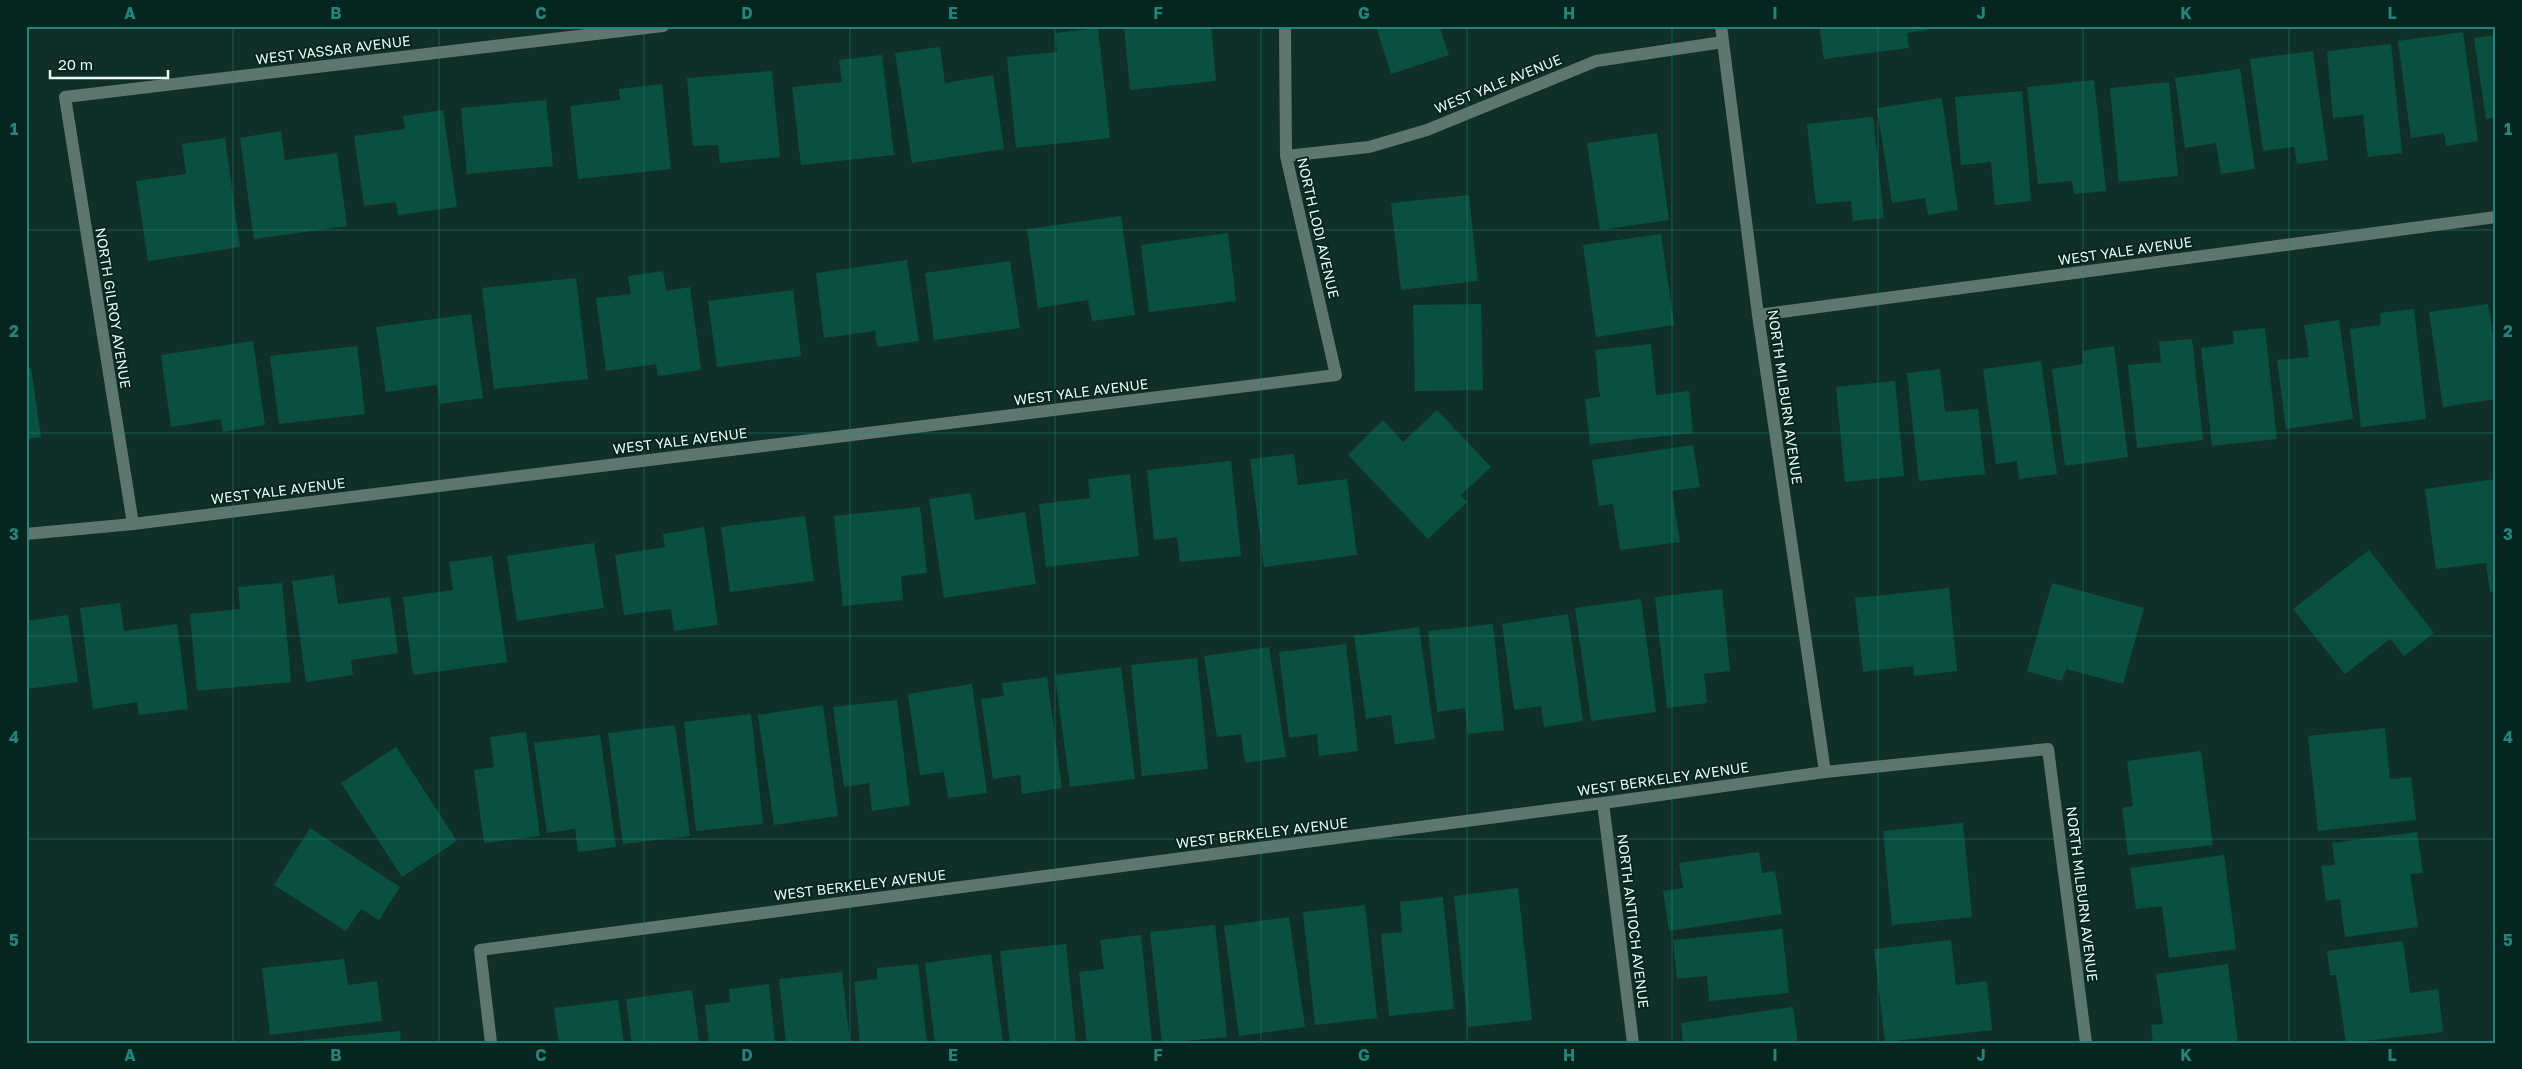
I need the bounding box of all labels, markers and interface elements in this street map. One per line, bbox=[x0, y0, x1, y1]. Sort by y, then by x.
text: A bbox=[124, 3, 136, 23]
text: B bbox=[330, 3, 342, 23]
text: C bbox=[535, 3, 547, 23]
text: D bbox=[741, 3, 753, 23]
text: E bbox=[948, 3, 958, 23]
text: F bbox=[1153, 3, 1163, 23]
text: G bbox=[1358, 3, 1370, 23]
text: H bbox=[1563, 3, 1575, 23]
text: I bbox=[1772, 3, 1778, 23]
text: J bbox=[1976, 3, 1986, 23]
text: K bbox=[2180, 3, 2192, 23]
text: L bbox=[2387, 3, 2397, 23]
street label: WEST VASSAR AVENUE bbox=[255, 32, 411, 67]
scale bar bbox=[50, 48, 168, 80]
street label: WEST YALE AVENUE bbox=[1432, 50, 1564, 117]
text: 20 m bbox=[58, 55, 93, 73]
text: 1 bbox=[10, 119, 18, 139]
text: 1 bbox=[2504, 119, 2512, 139]
street label: NORTH LODI AVENUE bbox=[1294, 156, 1343, 300]
street label: NORTH GILROY AVENUE bbox=[92, 226, 135, 390]
street label: WEST YALE AVENUE bbox=[2057, 233, 2193, 268]
street label: NORTH MILBURN AVENUE bbox=[1765, 308, 1806, 485]
text: 2 bbox=[9, 321, 19, 341]
text: 2 bbox=[2503, 321, 2513, 341]
street label: WEST YALE AVENUE bbox=[1013, 375, 1149, 408]
street label: WEST YALE AVENUE bbox=[612, 424, 748, 457]
street label: WEST YALE AVENUE bbox=[210, 474, 346, 507]
text: 3 bbox=[9, 524, 19, 544]
text: 3 bbox=[2503, 524, 2513, 544]
text: 4 bbox=[9, 727, 19, 747]
text: 4 bbox=[2503, 727, 2513, 747]
street label: WEST BERKELEY AVENUE bbox=[1576, 758, 1750, 799]
street label: NORTH MILBURN AVENUE bbox=[2063, 805, 2102, 982]
street label: WEST BERKELEY AVENUE bbox=[1175, 814, 1349, 851]
street label: NORTH ANTIOCH AVENUE bbox=[1614, 833, 1653, 1009]
street label: WEST BERKELEY AVENUE bbox=[773, 866, 947, 903]
text: 5 bbox=[9, 930, 19, 950]
text: 5 bbox=[2503, 930, 2513, 950]
text: A bbox=[124, 1045, 136, 1065]
text: B bbox=[330, 1045, 342, 1065]
text: C bbox=[535, 1045, 547, 1065]
text: D bbox=[741, 1045, 753, 1065]
text: E bbox=[948, 1045, 958, 1065]
text: F bbox=[1153, 1045, 1163, 1065]
text: G bbox=[1358, 1045, 1370, 1065]
text: H bbox=[1563, 1045, 1575, 1065]
text: I bbox=[1772, 1045, 1778, 1065]
text: J bbox=[1976, 1045, 1986, 1065]
text: K bbox=[2180, 1045, 2192, 1065]
text: L bbox=[2387, 1045, 2397, 1065]

